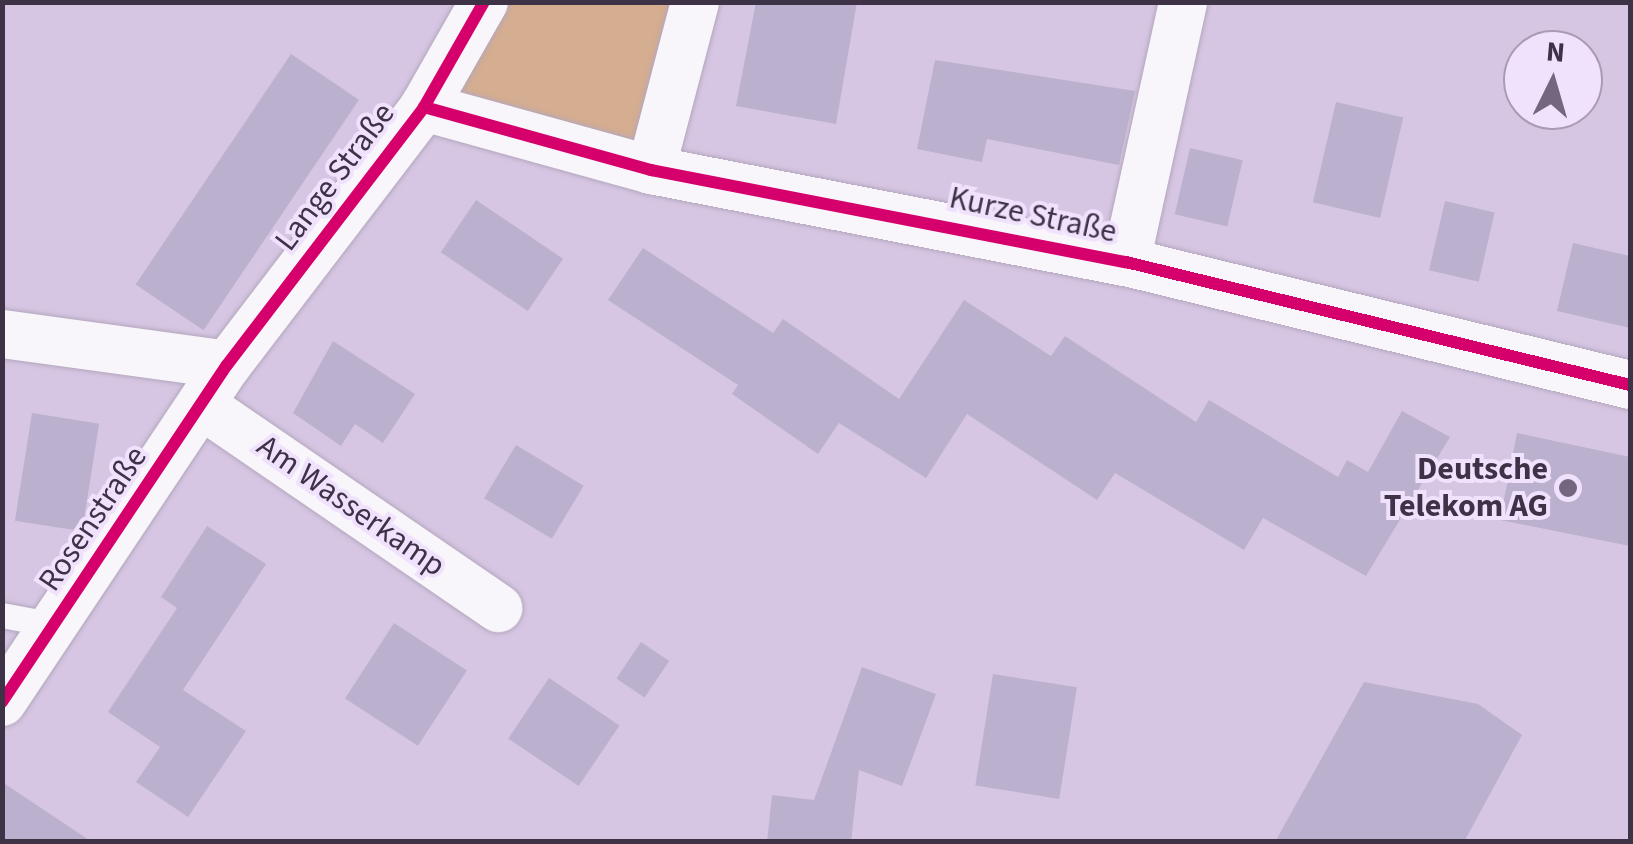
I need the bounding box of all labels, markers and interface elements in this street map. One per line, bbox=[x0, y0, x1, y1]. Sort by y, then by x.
north arrow bbox=[1503, 30, 1603, 130]
text: N bbox=[1544, 31, 1566, 73]
street label: Lange Straße bbox=[267, 96, 403, 258]
street label: Kurze Straße bbox=[946, 179, 1120, 251]
street label: Am Wasserkamp bbox=[250, 427, 452, 585]
street label: Rosenstraße bbox=[31, 439, 155, 599]
place label: Deutsche Telekom AG bbox=[1384, 451, 1548, 526]
marker: Deutsche Telekom AG bbox=[1557, 477, 1579, 499]

